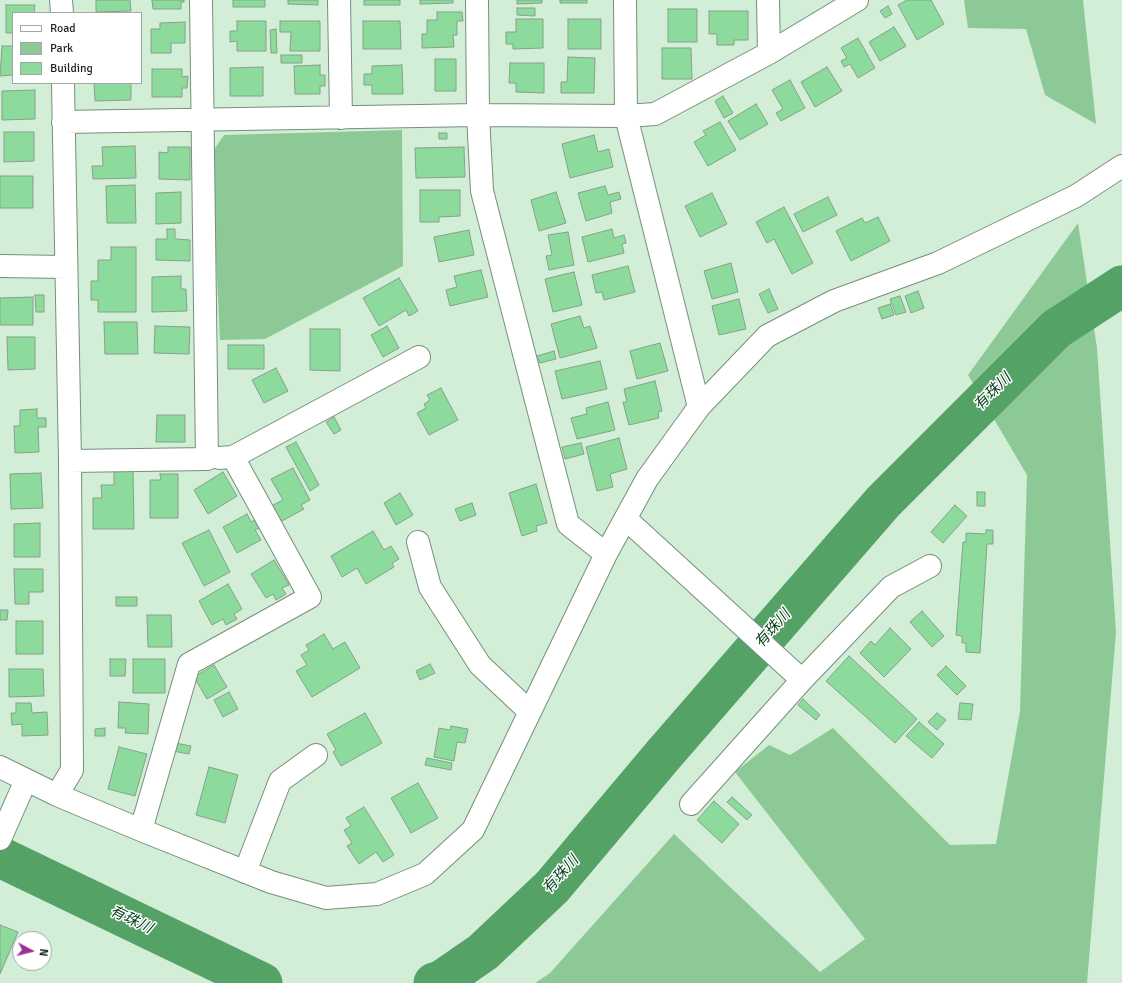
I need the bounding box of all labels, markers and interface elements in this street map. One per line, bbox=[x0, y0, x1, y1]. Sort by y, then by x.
legend bbox=[12, 12, 142, 84]
text: Road bbox=[50, 21, 76, 36]
text: Park bbox=[50, 41, 73, 56]
text: Building bbox=[50, 61, 93, 76]
water label: 有珠川 bbox=[971, 370, 1015, 414]
water label: 有珠川 bbox=[751, 606, 795, 652]
water label: 有珠川 bbox=[539, 852, 583, 898]
water label: 有珠川 bbox=[107, 902, 155, 938]
north arrow bbox=[12, 931, 52, 971]
text: N bbox=[36, 948, 50, 957]

